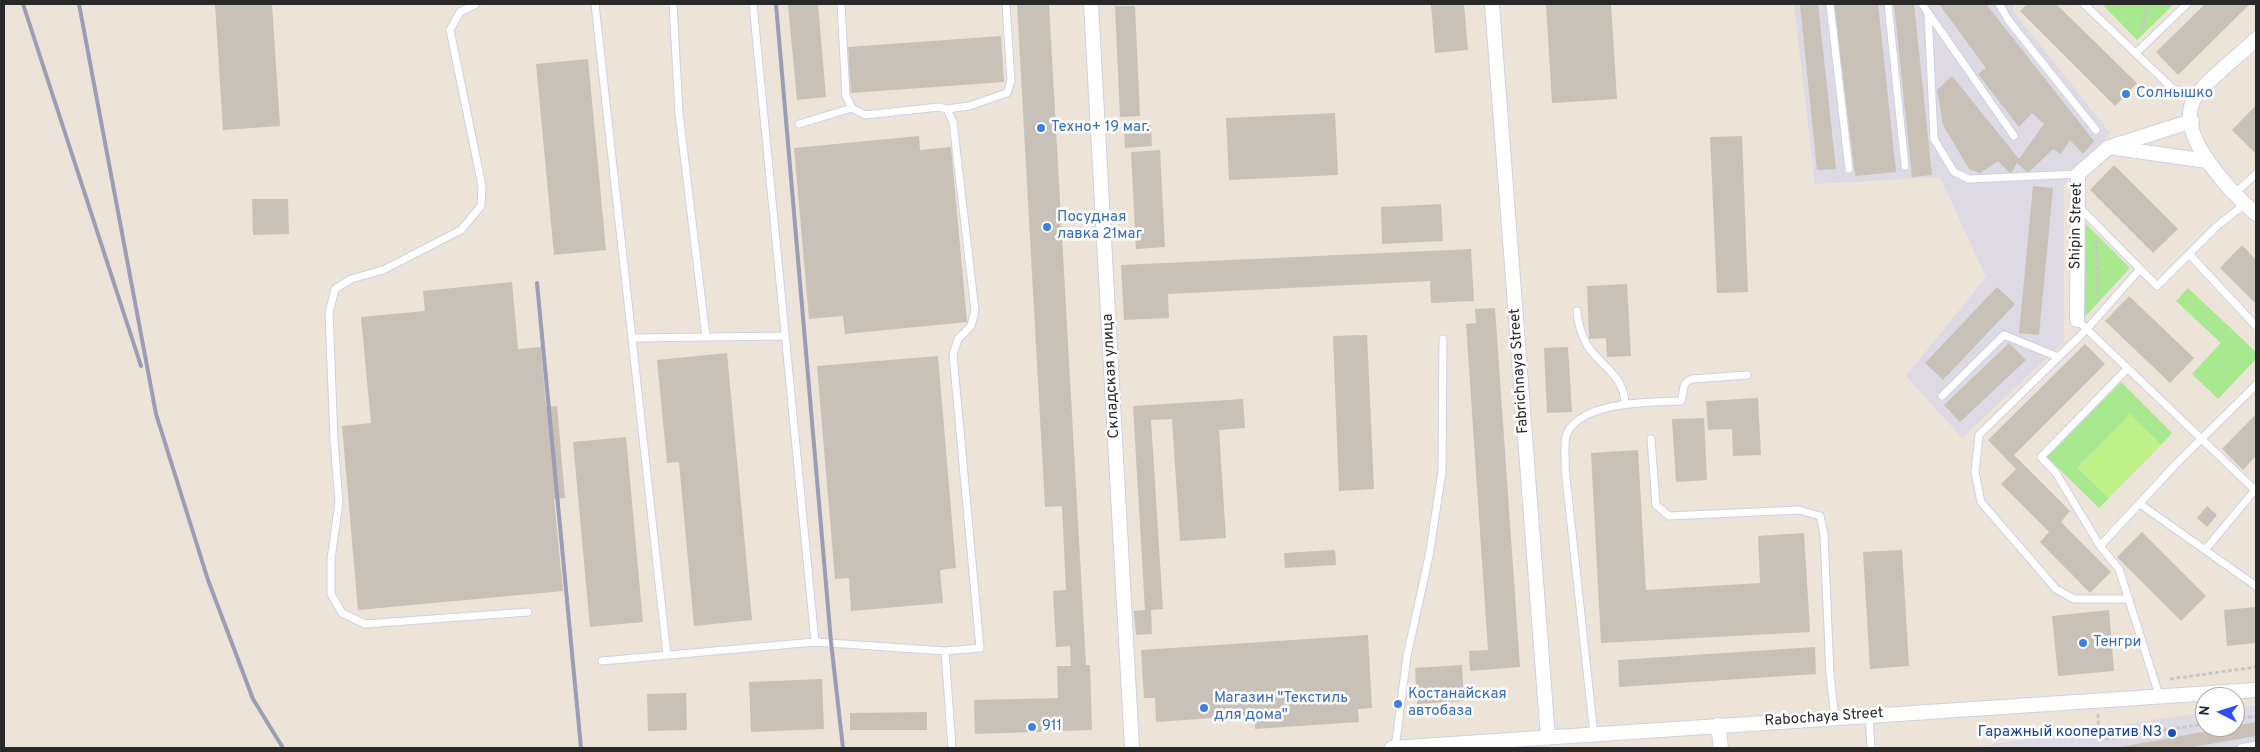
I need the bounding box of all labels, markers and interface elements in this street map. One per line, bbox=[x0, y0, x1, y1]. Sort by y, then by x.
place label: Солнышко bbox=[2136, 85, 2213, 103]
marker: Солнышко bbox=[2120, 88, 2132, 100]
place label: Техно+ 19 маг. bbox=[1051, 119, 1150, 137]
marker: Техно+ 19 маг. bbox=[1035, 122, 1047, 134]
street label: Shipin Street bbox=[2067, 182, 2087, 270]
place label: Посудная лавка 21маг bbox=[1057, 209, 1142, 244]
marker: Посудная лавка 21маг bbox=[1041, 221, 1053, 233]
street label: Fabrichnaya Street bbox=[1507, 308, 1533, 434]
street label: Складская улица bbox=[1100, 313, 1124, 439]
place label: Тенгри bbox=[2093, 634, 2141, 652]
marker: Тенгри bbox=[2077, 637, 2089, 649]
place label: Костанайская автобаза bbox=[1408, 686, 1507, 721]
north arrow bbox=[2195, 687, 2245, 737]
place label: Магазин "Текстиль для дома" bbox=[1214, 690, 1348, 725]
marker: Костанайская автобаза bbox=[1392, 698, 1404, 710]
marker: Магазин "Текстиль для дома" bbox=[1198, 702, 1210, 714]
street label: Rabochaya Street bbox=[1764, 705, 1884, 731]
text: N bbox=[2197, 705, 2214, 716]
place label: 911 bbox=[1042, 718, 1062, 736]
marker: 911 bbox=[1026, 721, 1038, 733]
place label: Гаражный кооператив N3 bbox=[1978, 724, 2162, 742]
marker: Гаражный кооператив N3 bbox=[2166, 727, 2178, 739]

